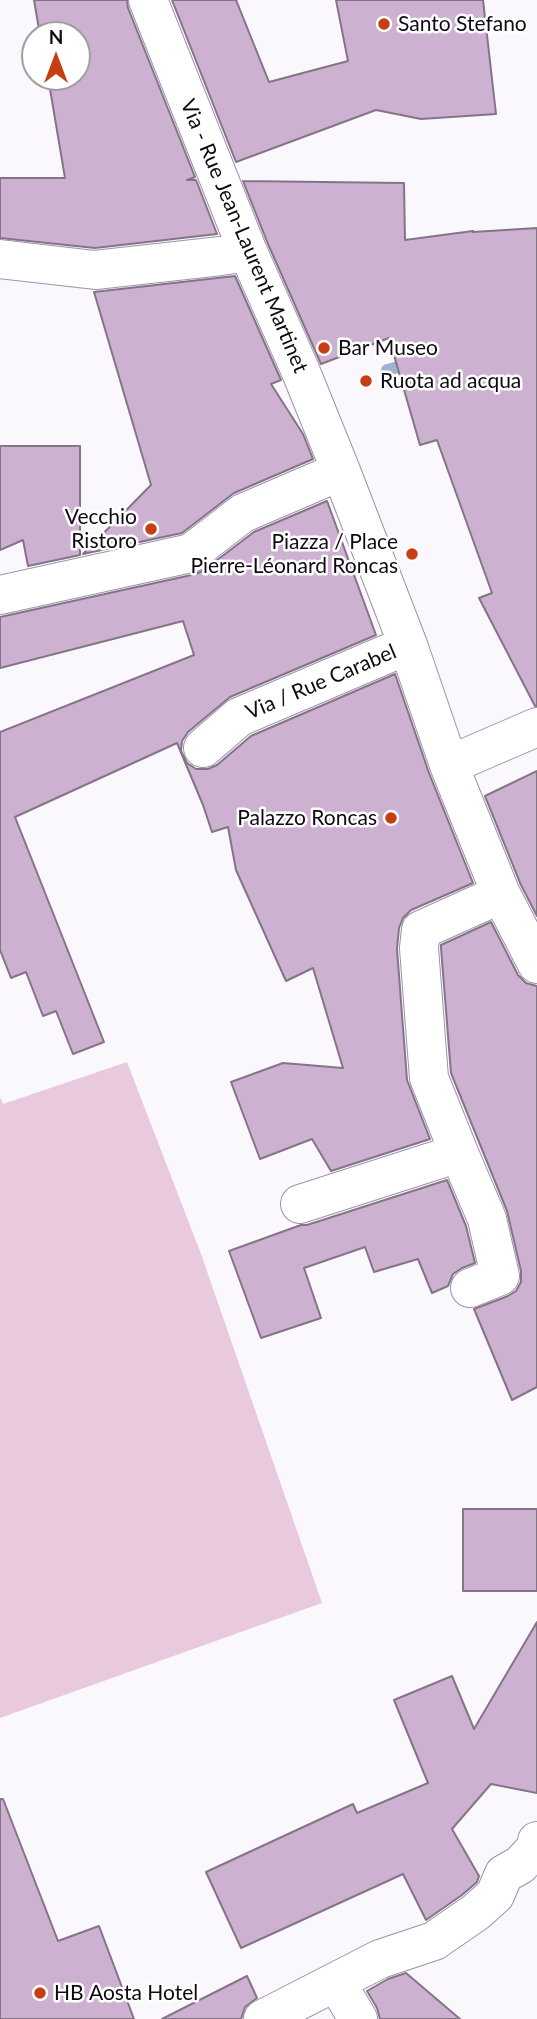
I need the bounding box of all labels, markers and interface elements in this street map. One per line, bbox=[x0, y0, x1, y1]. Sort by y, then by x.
place label: Santo Stefano bbox=[398, 11, 527, 37]
marker: Santo Stefano bbox=[376, 16, 392, 32]
north arrow bbox=[21, 21, 91, 91]
text: N bbox=[49, 25, 63, 48]
street label: Via - Rue Jean-Laurent Martinet bbox=[175, 95, 313, 377]
place label: Bar Museo bbox=[338, 335, 438, 361]
marker: Bar Museo bbox=[316, 340, 332, 356]
place label: Ruota ad acqua bbox=[380, 368, 521, 394]
marker: Ruota ad acqua bbox=[358, 373, 374, 389]
place label: Vecchio Ristoro bbox=[65, 504, 137, 554]
marker: Vecchio Ristoro bbox=[143, 521, 159, 537]
place label: Piazza / Place Pierre-Léonard Roncas bbox=[190, 529, 398, 579]
marker: Piazza / Place Pierre-Léonard Roncas bbox=[404, 546, 420, 562]
street label: Via / Rue Carabel bbox=[242, 639, 400, 725]
place label: Palazzo Roncas bbox=[237, 805, 377, 831]
marker: Palazzo Roncas bbox=[383, 810, 399, 826]
place label: HB Aosta Hotel bbox=[54, 1980, 198, 2006]
marker: HB Aosta Hotel bbox=[32, 1985, 48, 2001]

